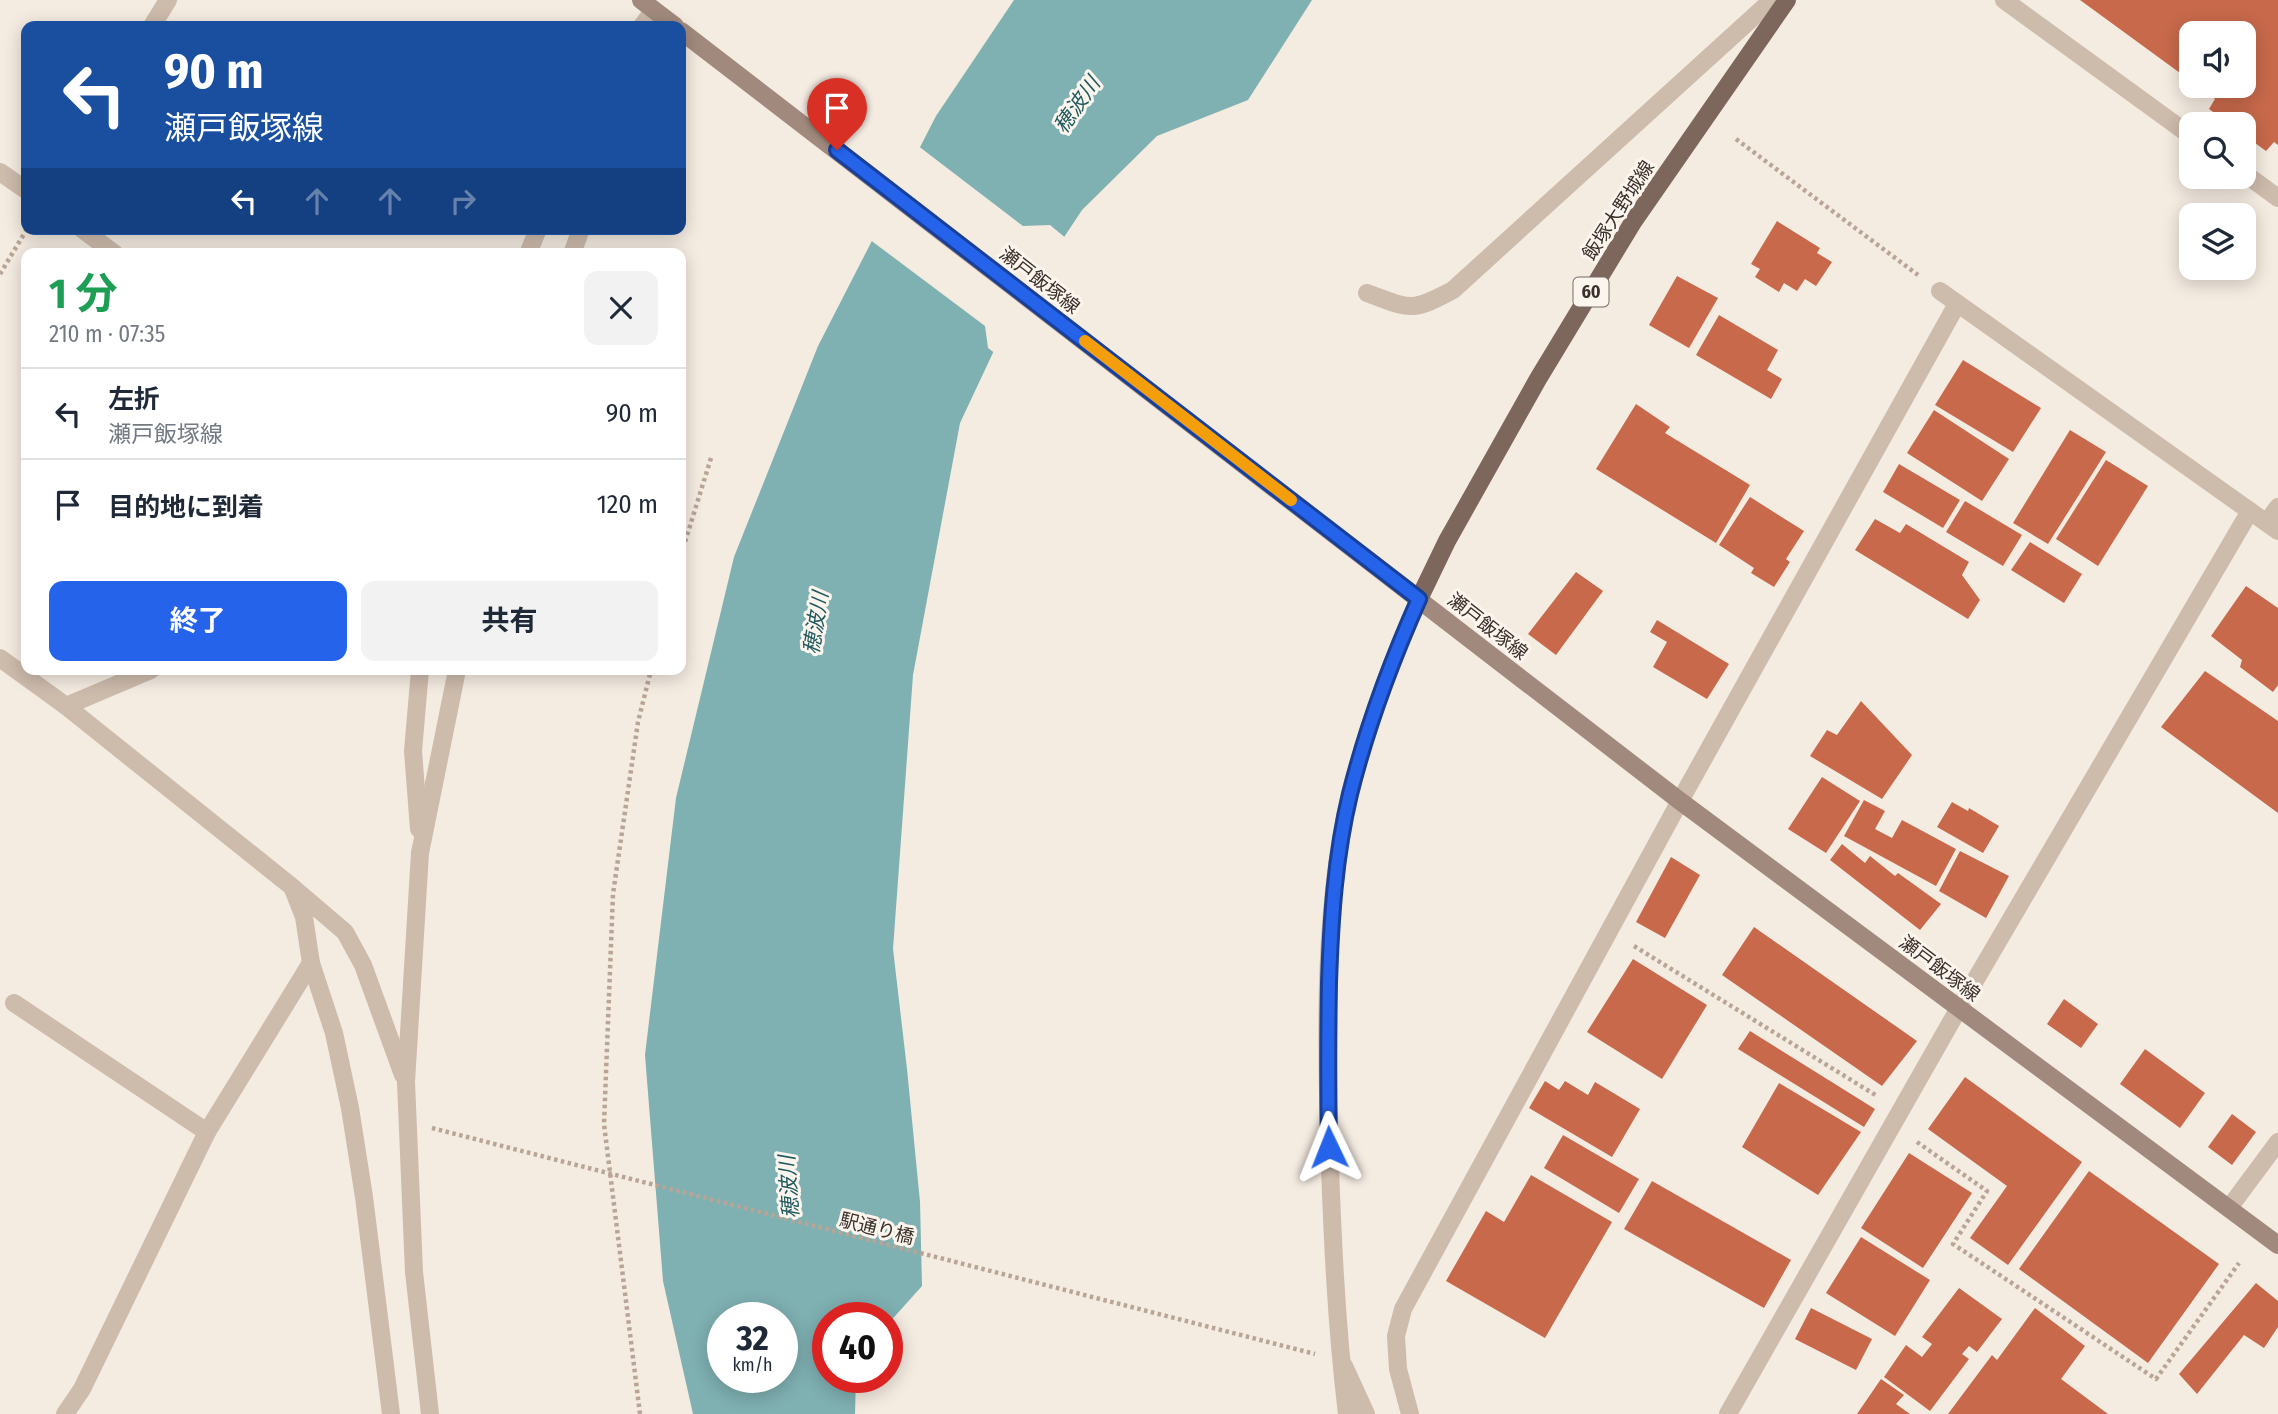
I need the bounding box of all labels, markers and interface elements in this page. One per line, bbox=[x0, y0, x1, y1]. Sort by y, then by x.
map controls bbox=[2179, 21, 2256, 280]
button: sound bbox=[2179, 21, 2256, 98]
text: 90 m bbox=[164, 42, 264, 101]
icon: left bbox=[49, 49, 140, 140]
water label: 穂波川 bbox=[1048, 70, 1107, 138]
pin bbox=[807, 78, 867, 150]
icon: arrive bbox=[818, 89, 856, 127]
text: 瀬戸飯塚線 bbox=[164, 109, 324, 147]
button: search bbox=[2179, 112, 2256, 189]
street label: 飯塚大野城線 bbox=[1578, 156, 1659, 264]
icon: left bbox=[225, 182, 263, 220]
icon: ahead bbox=[298, 182, 336, 220]
icon: ahead bbox=[371, 182, 409, 220]
icon: right bbox=[444, 182, 482, 220]
button: layers bbox=[2179, 203, 2256, 280]
street label: 瀬戸飯塚線 bbox=[995, 242, 1084, 319]
text: 1 分 bbox=[49, 269, 118, 319]
button: close bbox=[584, 271, 658, 345]
road number: 60 bbox=[1574, 278, 1608, 306]
text: 210 m · 07:35 bbox=[49, 320, 165, 348]
text: 左折 bbox=[108, 384, 160, 415]
icon: left bbox=[49, 395, 87, 433]
text: 90 m bbox=[606, 398, 658, 429]
text: 瀬戸飯塚線 bbox=[108, 420, 223, 448]
icon: arrive bbox=[49, 486, 87, 524]
text: 120 m bbox=[597, 489, 658, 520]
text: 目的地に到着 bbox=[108, 492, 264, 523]
button: 終了 bbox=[49, 581, 347, 661]
button: 共有 bbox=[361, 581, 658, 661]
water label: 穂波川 bbox=[798, 588, 834, 656]
street label: 瀬戸飯塚線 bbox=[1443, 588, 1532, 665]
street label: 瀬戸飯塚線 bbox=[1895, 931, 1985, 1006]
position arrow bbox=[1292, 1110, 1366, 1184]
water label: 穂波川 bbox=[774, 1153, 804, 1219]
street label: 駅通り橋 bbox=[837, 1208, 917, 1249]
speed limit sign: 40 bbox=[812, 1302, 903, 1393]
text: 32 bbox=[736, 1317, 769, 1359]
text: km/h bbox=[732, 1354, 773, 1376]

